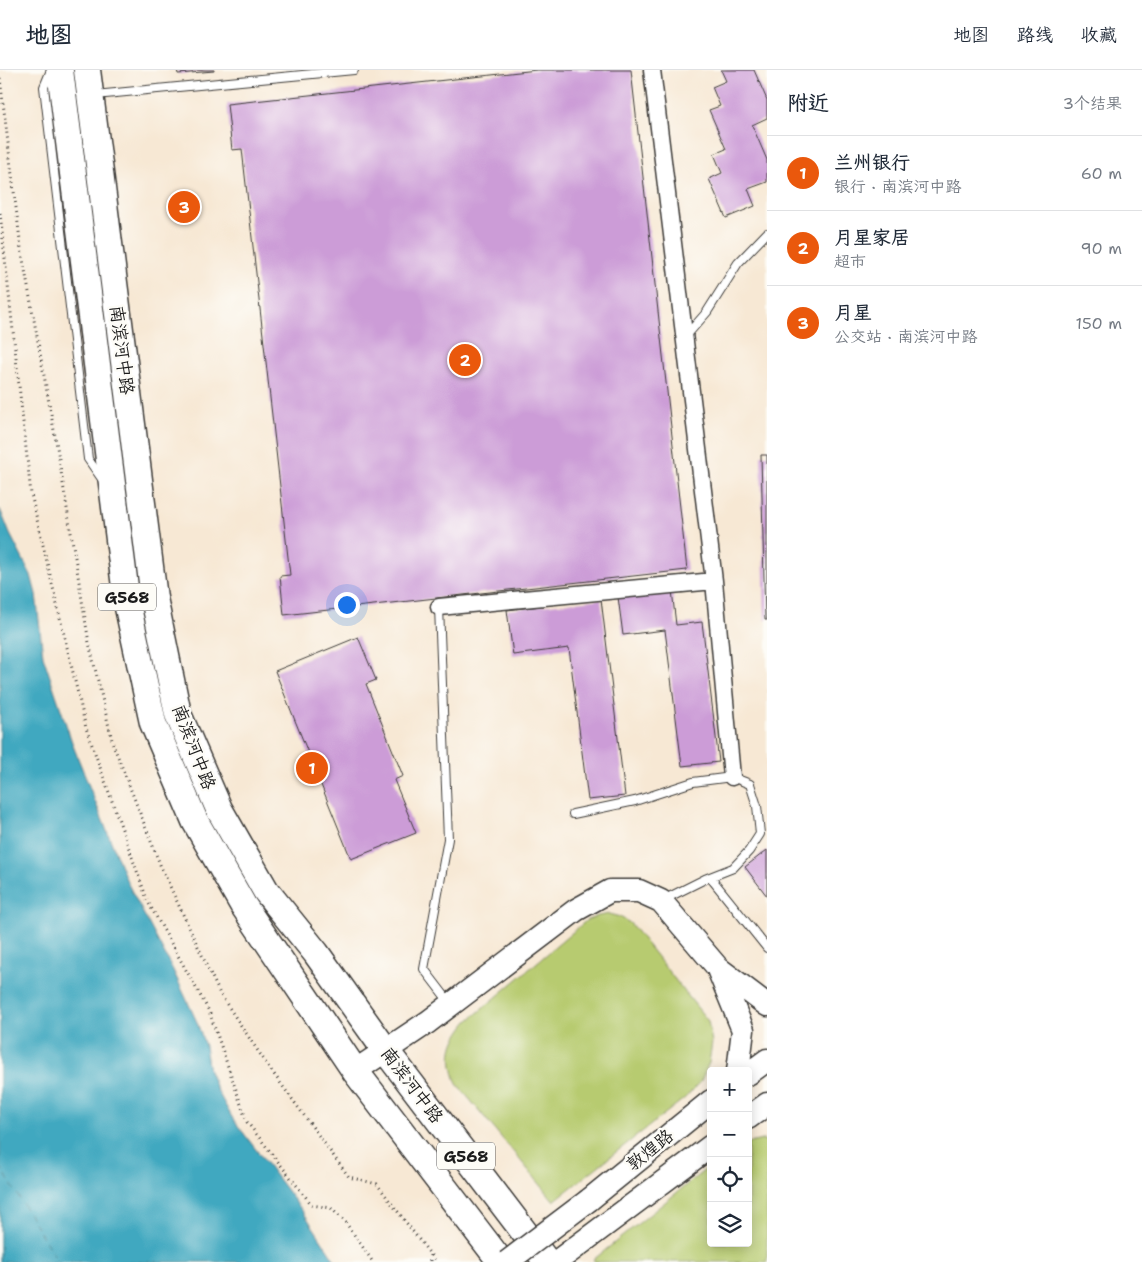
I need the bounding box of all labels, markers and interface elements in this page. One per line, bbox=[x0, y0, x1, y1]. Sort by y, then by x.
text: 地图 bbox=[25, 19, 73, 51]
text: 地图 bbox=[953, 23, 989, 47]
text: 路线 bbox=[1017, 23, 1053, 47]
text: 收藏 bbox=[1081, 23, 1117, 47]
text: 附近 bbox=[787, 89, 829, 117]
text: 3个结果 bbox=[1063, 93, 1122, 114]
text: 兰州银行 bbox=[834, 150, 910, 175]
text: 1 bbox=[799, 163, 807, 184]
text: 60 m bbox=[1081, 163, 1122, 184]
text: 银行 · 南滨河中路 bbox=[834, 176, 961, 197]
pin: 3 bbox=[168, 188, 200, 226]
text: 月星家居 bbox=[834, 225, 910, 250]
text: 2 bbox=[797, 238, 809, 259]
text: 90 m bbox=[1081, 238, 1122, 259]
text: 超市 bbox=[834, 251, 866, 272]
text: 月星 bbox=[834, 300, 872, 325]
street label: 南滨河中路 bbox=[105, 304, 139, 396]
text: 3 bbox=[797, 313, 809, 334]
text: 150 m bbox=[1075, 313, 1122, 334]
text: 公交站 · 南滨河中路 bbox=[834, 326, 977, 347]
pin: 2 bbox=[449, 341, 481, 379]
road number: G568 bbox=[98, 584, 156, 610]
your location bbox=[334, 592, 360, 618]
street label: 南滨河中路 bbox=[167, 701, 221, 793]
pin: 1 bbox=[296, 749, 328, 787]
street label: 南滨河中路 bbox=[375, 1042, 449, 1128]
map controls bbox=[707, 1067, 752, 1247]
button: + bbox=[707, 1067, 752, 1112]
button: − bbox=[707, 1112, 752, 1157]
street label: 敦煌路 bbox=[621, 1124, 679, 1176]
road number: G568 bbox=[437, 1142, 495, 1170]
button: locate bbox=[707, 1157, 752, 1202]
button: layers bbox=[707, 1202, 752, 1247]

